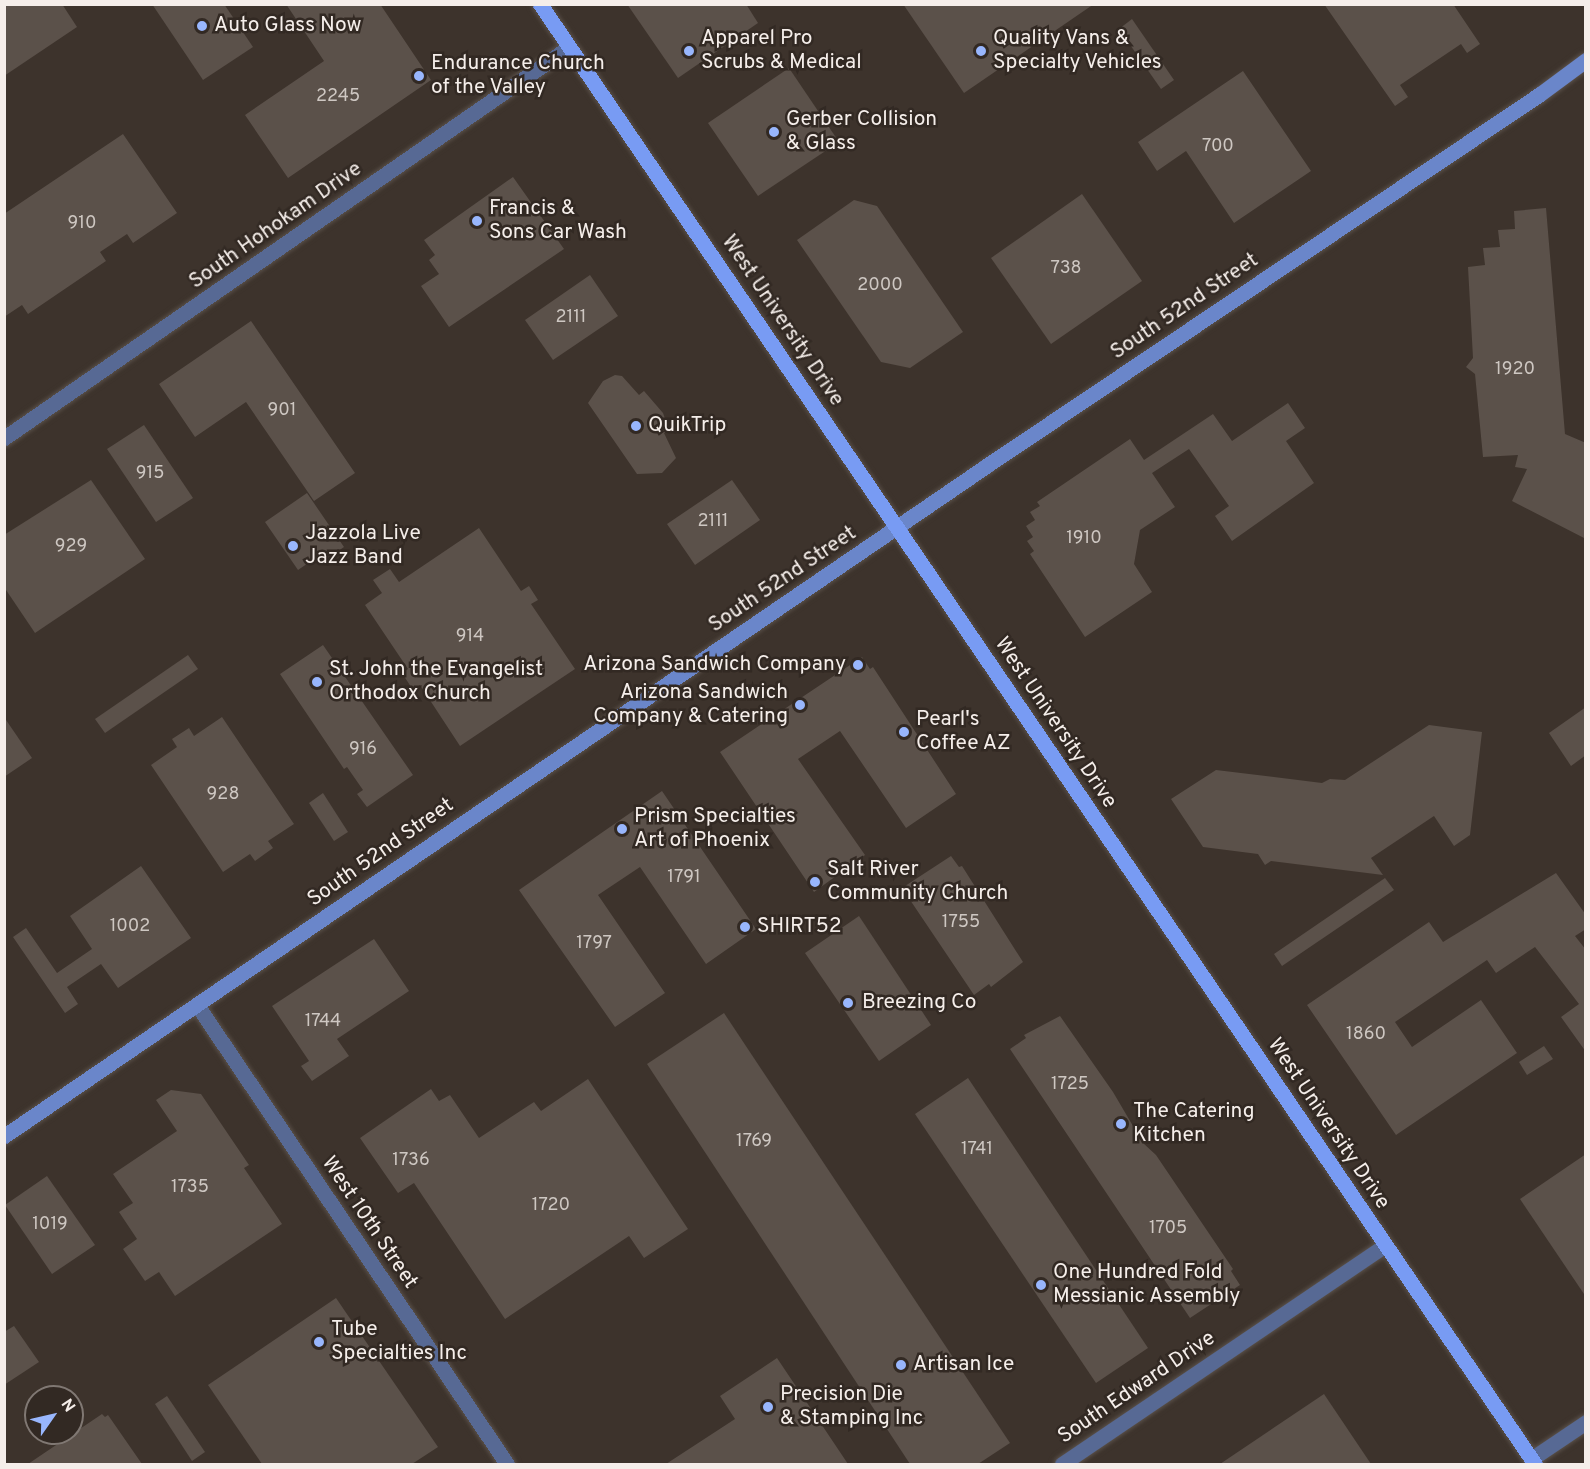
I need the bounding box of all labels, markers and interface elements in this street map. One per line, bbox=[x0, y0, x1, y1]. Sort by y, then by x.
place label: Auto Glass Now bbox=[214, 13, 361, 39]
marker: Auto Glass Now bbox=[195, 19, 209, 33]
place label: Apparel Pro Scrubs & Medical bbox=[701, 26, 862, 76]
place label: Quality Vans & Specialty Vehicles bbox=[993, 26, 1163, 76]
marker: Apparel Pro Scrubs & Medical bbox=[682, 44, 696, 58]
marker: Quality Vans & Specialty Vehicles bbox=[974, 44, 988, 58]
place label: Endurance Church of the Valley bbox=[431, 51, 605, 101]
marker: Endurance Church of the Valley bbox=[412, 69, 426, 83]
house number: 2245 bbox=[316, 86, 360, 108]
place label: Gerber Collision & Glass bbox=[786, 107, 937, 157]
marker: Gerber Collision & Glass bbox=[767, 125, 781, 139]
house number: 700 bbox=[1202, 136, 1234, 158]
street label: South Hohokam Drive bbox=[185, 157, 367, 295]
place label: Francis & Sons Car Wash bbox=[489, 196, 627, 246]
house number: 910 bbox=[67, 213, 97, 235]
marker: Francis & Sons Car Wash bbox=[470, 214, 484, 228]
street label: West University Drive bbox=[715, 231, 849, 411]
street label: South 52nd Street bbox=[1106, 248, 1264, 366]
house number: 738 bbox=[1051, 258, 1081, 280]
house number: 2000 bbox=[857, 275, 903, 297]
house number: 2111 bbox=[555, 307, 587, 329]
house number: 1920 bbox=[1495, 359, 1535, 381]
house number: 901 bbox=[268, 400, 296, 422]
place label: QuikTrip bbox=[648, 413, 726, 439]
marker: QuikTrip bbox=[629, 419, 643, 433]
house number: 915 bbox=[136, 463, 164, 485]
house number: 2111 bbox=[697, 511, 729, 533]
place label: Jazzola Live Jazz Band bbox=[305, 521, 421, 571]
street label: South 52nd Street bbox=[704, 521, 862, 639]
house number: 1910 bbox=[1066, 528, 1102, 550]
house number: 929 bbox=[55, 536, 87, 558]
marker: Jazzola Live Jazz Band bbox=[286, 539, 300, 553]
house number: 914 bbox=[456, 626, 484, 648]
street label: West University Drive bbox=[988, 633, 1122, 813]
place label: Arizona Sandwich Company bbox=[583, 652, 846, 678]
place label: St. John the Evangelist Orthodox Church bbox=[329, 657, 543, 707]
marker: Arizona Sandwich Company bbox=[851, 658, 865, 672]
marker: St. John the Evangelist Orthodox Church bbox=[310, 675, 324, 689]
place label: Arizona Sandwich Company & Catering bbox=[593, 680, 788, 730]
marker: Arizona Sandwich Company & Catering bbox=[793, 698, 807, 712]
place label: Pearl's Coffee AZ bbox=[916, 707, 1011, 757]
marker: Pearl's Coffee AZ bbox=[897, 725, 911, 739]
house number: 916 bbox=[349, 739, 377, 761]
house number: 928 bbox=[207, 784, 239, 806]
street label: South 52nd Street bbox=[303, 793, 459, 913]
place label: Prism Specialties Art of Phoenix bbox=[634, 804, 796, 854]
marker: Prism Specialties Art of Phoenix bbox=[615, 822, 629, 836]
place label: Salt River Community Church bbox=[827, 857, 1008, 907]
house number: 1791 bbox=[667, 867, 701, 889]
marker: Salt River Community Church bbox=[808, 875, 822, 889]
house number: 1755 bbox=[942, 912, 980, 934]
place label: SHIRT52 bbox=[757, 914, 842, 940]
house number: 1002 bbox=[110, 916, 150, 938]
marker: SHIRT52 bbox=[738, 920, 752, 934]
house number: 1797 bbox=[576, 933, 612, 955]
place label: Breezing Co bbox=[862, 990, 976, 1016]
marker: Breezing Co bbox=[839, 994, 857, 1012]
house number: 1744 bbox=[305, 1011, 341, 1033]
house number: 1860 bbox=[1346, 1024, 1386, 1046]
street label: West University Drive bbox=[1261, 1034, 1395, 1214]
house number: 1725 bbox=[1051, 1074, 1089, 1096]
place label: The Catering Kitchen bbox=[1133, 1099, 1255, 1149]
marker: The Catering Kitchen bbox=[1114, 1117, 1128, 1131]
house number: 1769 bbox=[736, 1131, 772, 1153]
house number: 1741 bbox=[961, 1139, 993, 1161]
house number: 1736 bbox=[392, 1150, 430, 1172]
street label: West 10th Street bbox=[315, 1152, 423, 1294]
house number: 1735 bbox=[171, 1177, 209, 1199]
house number: 1720 bbox=[532, 1195, 570, 1217]
house number: 1019 bbox=[32, 1214, 68, 1236]
house number: 1705 bbox=[1149, 1218, 1187, 1240]
place label: One Hundred Fold Messianic Assembly bbox=[1053, 1260, 1241, 1310]
marker: One Hundred Fold Messianic Assembly bbox=[1034, 1278, 1048, 1292]
place label: Tube Specialties Inc bbox=[331, 1317, 467, 1367]
street label: South Edward Drive bbox=[1054, 1326, 1220, 1450]
marker: Tube Specialties Inc bbox=[312, 1335, 326, 1349]
place label: Artisan Ice bbox=[913, 1352, 1014, 1378]
marker: Artisan Ice bbox=[894, 1358, 908, 1372]
place label: Precision Die & Stamping Inc bbox=[780, 1382, 923, 1432]
north arrow bbox=[24, 1385, 84, 1445]
text: N bbox=[56, 1396, 79, 1416]
marker: Precision Die & Stamping Inc bbox=[761, 1400, 775, 1414]

